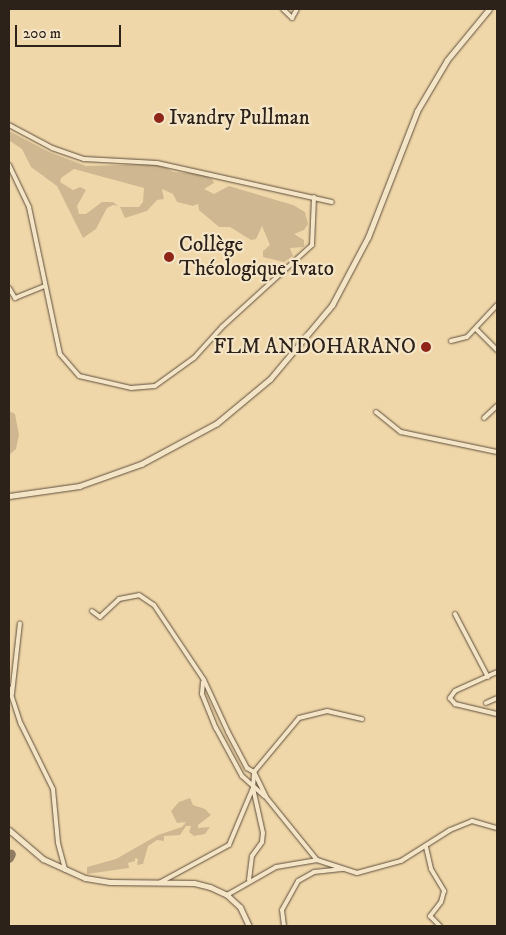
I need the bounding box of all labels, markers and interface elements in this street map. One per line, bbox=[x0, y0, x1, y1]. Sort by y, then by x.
scale bar bbox=[18, 15, 124, 47]
text: 200 m bbox=[23, 24, 61, 43]
place label: Ivandry Pullman bbox=[169, 105, 310, 131]
marker: Ivandry Pullman bbox=[153, 112, 165, 124]
place label: Collège Théologique Ivato bbox=[179, 232, 334, 282]
marker: Collège Théologique Ivato bbox=[163, 251, 175, 263]
place label: FLM ANDOHARANO bbox=[213, 334, 416, 360]
marker: FLM ANDOHARANO bbox=[420, 341, 432, 353]

